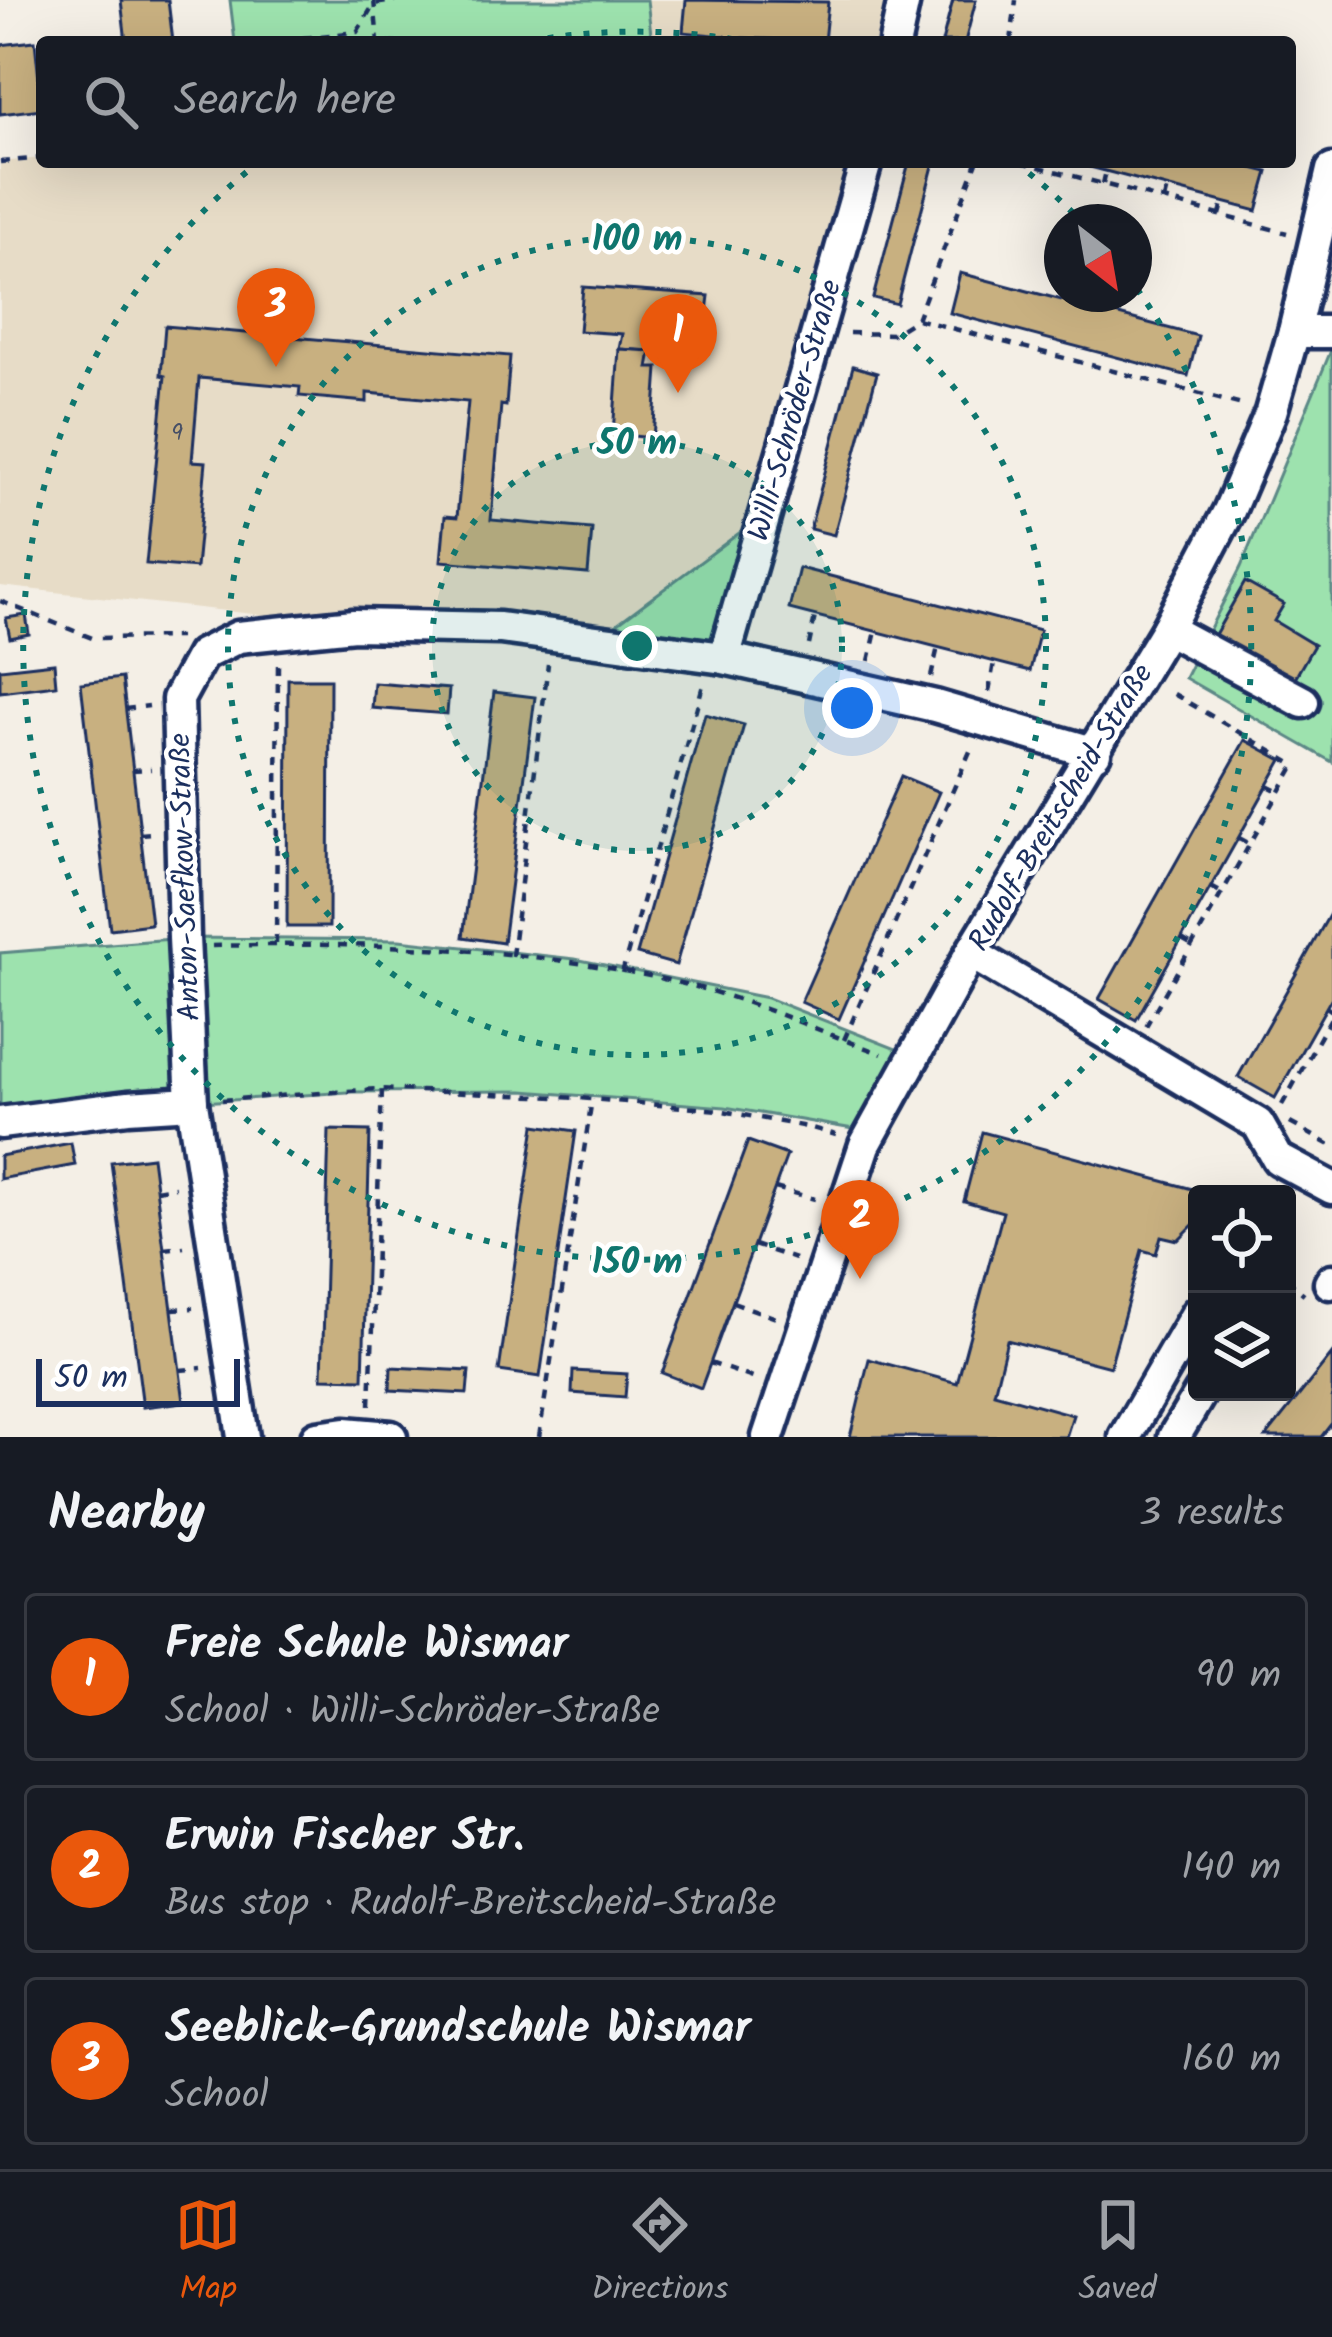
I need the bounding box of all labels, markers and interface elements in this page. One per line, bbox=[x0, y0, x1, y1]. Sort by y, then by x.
search box bbox=[36, 36, 1296, 168]
text: Search here bbox=[174, 66, 396, 138]
icon: search bbox=[78, 69, 144, 135]
north arrow bbox=[1044, 204, 1152, 312]
text: 100 m bbox=[591, 212, 683, 269]
pin: 3 bbox=[237, 268, 315, 367]
street label: Willi-Schröder-Straße bbox=[736, 274, 856, 547]
pin: 1 bbox=[639, 294, 717, 393]
house number: 9 bbox=[171, 414, 183, 453]
text: 50 m bbox=[596, 416, 677, 473]
centre of rings bbox=[616, 625, 658, 667]
street label: Rudolf-Breitscheid-Straße bbox=[957, 655, 1167, 961]
your location bbox=[822, 678, 882, 738]
street label: Anton-Saefkow-Straße bbox=[157, 732, 215, 1022]
pin: 2 bbox=[821, 1180, 899, 1279]
map controls bbox=[1188, 1185, 1296, 1401]
button: locate bbox=[1188, 1185, 1296, 1293]
text: 150 m bbox=[592, 1235, 682, 1292]
button: layers bbox=[1188, 1293, 1296, 1401]
scale bar bbox=[36, 1353, 240, 1406]
text: 50 m bbox=[54, 1353, 128, 1406]
text: Nearby bbox=[48, 1475, 205, 1556]
text: 3 results bbox=[1139, 1484, 1284, 1546]
text: Freie Schule Wismar bbox=[165, 1610, 568, 1682]
text: 1 bbox=[84, 1646, 96, 1708]
text: 90 m bbox=[1196, 1646, 1281, 1708]
text: School · Willi-Schröder-Straße bbox=[165, 1682, 660, 1744]
text: Erwin Fischer Str. bbox=[165, 1802, 524, 1874]
text: 2 bbox=[79, 1838, 101, 1900]
text: 140 m bbox=[1181, 1838, 1281, 1900]
text: Bus stop · Rudolf-Breitscheid-Straße bbox=[165, 1874, 776, 1936]
text: Seeblick-Grundschule Wismar bbox=[165, 1994, 751, 2066]
text: 3 bbox=[79, 2030, 101, 2092]
text: 160 m bbox=[1181, 2030, 1281, 2092]
text: School bbox=[165, 2066, 269, 2128]
tab: Map bbox=[175, 2192, 241, 2317]
tab: Directions bbox=[591, 2192, 728, 2317]
tab: Saved bbox=[1079, 2192, 1157, 2317]

